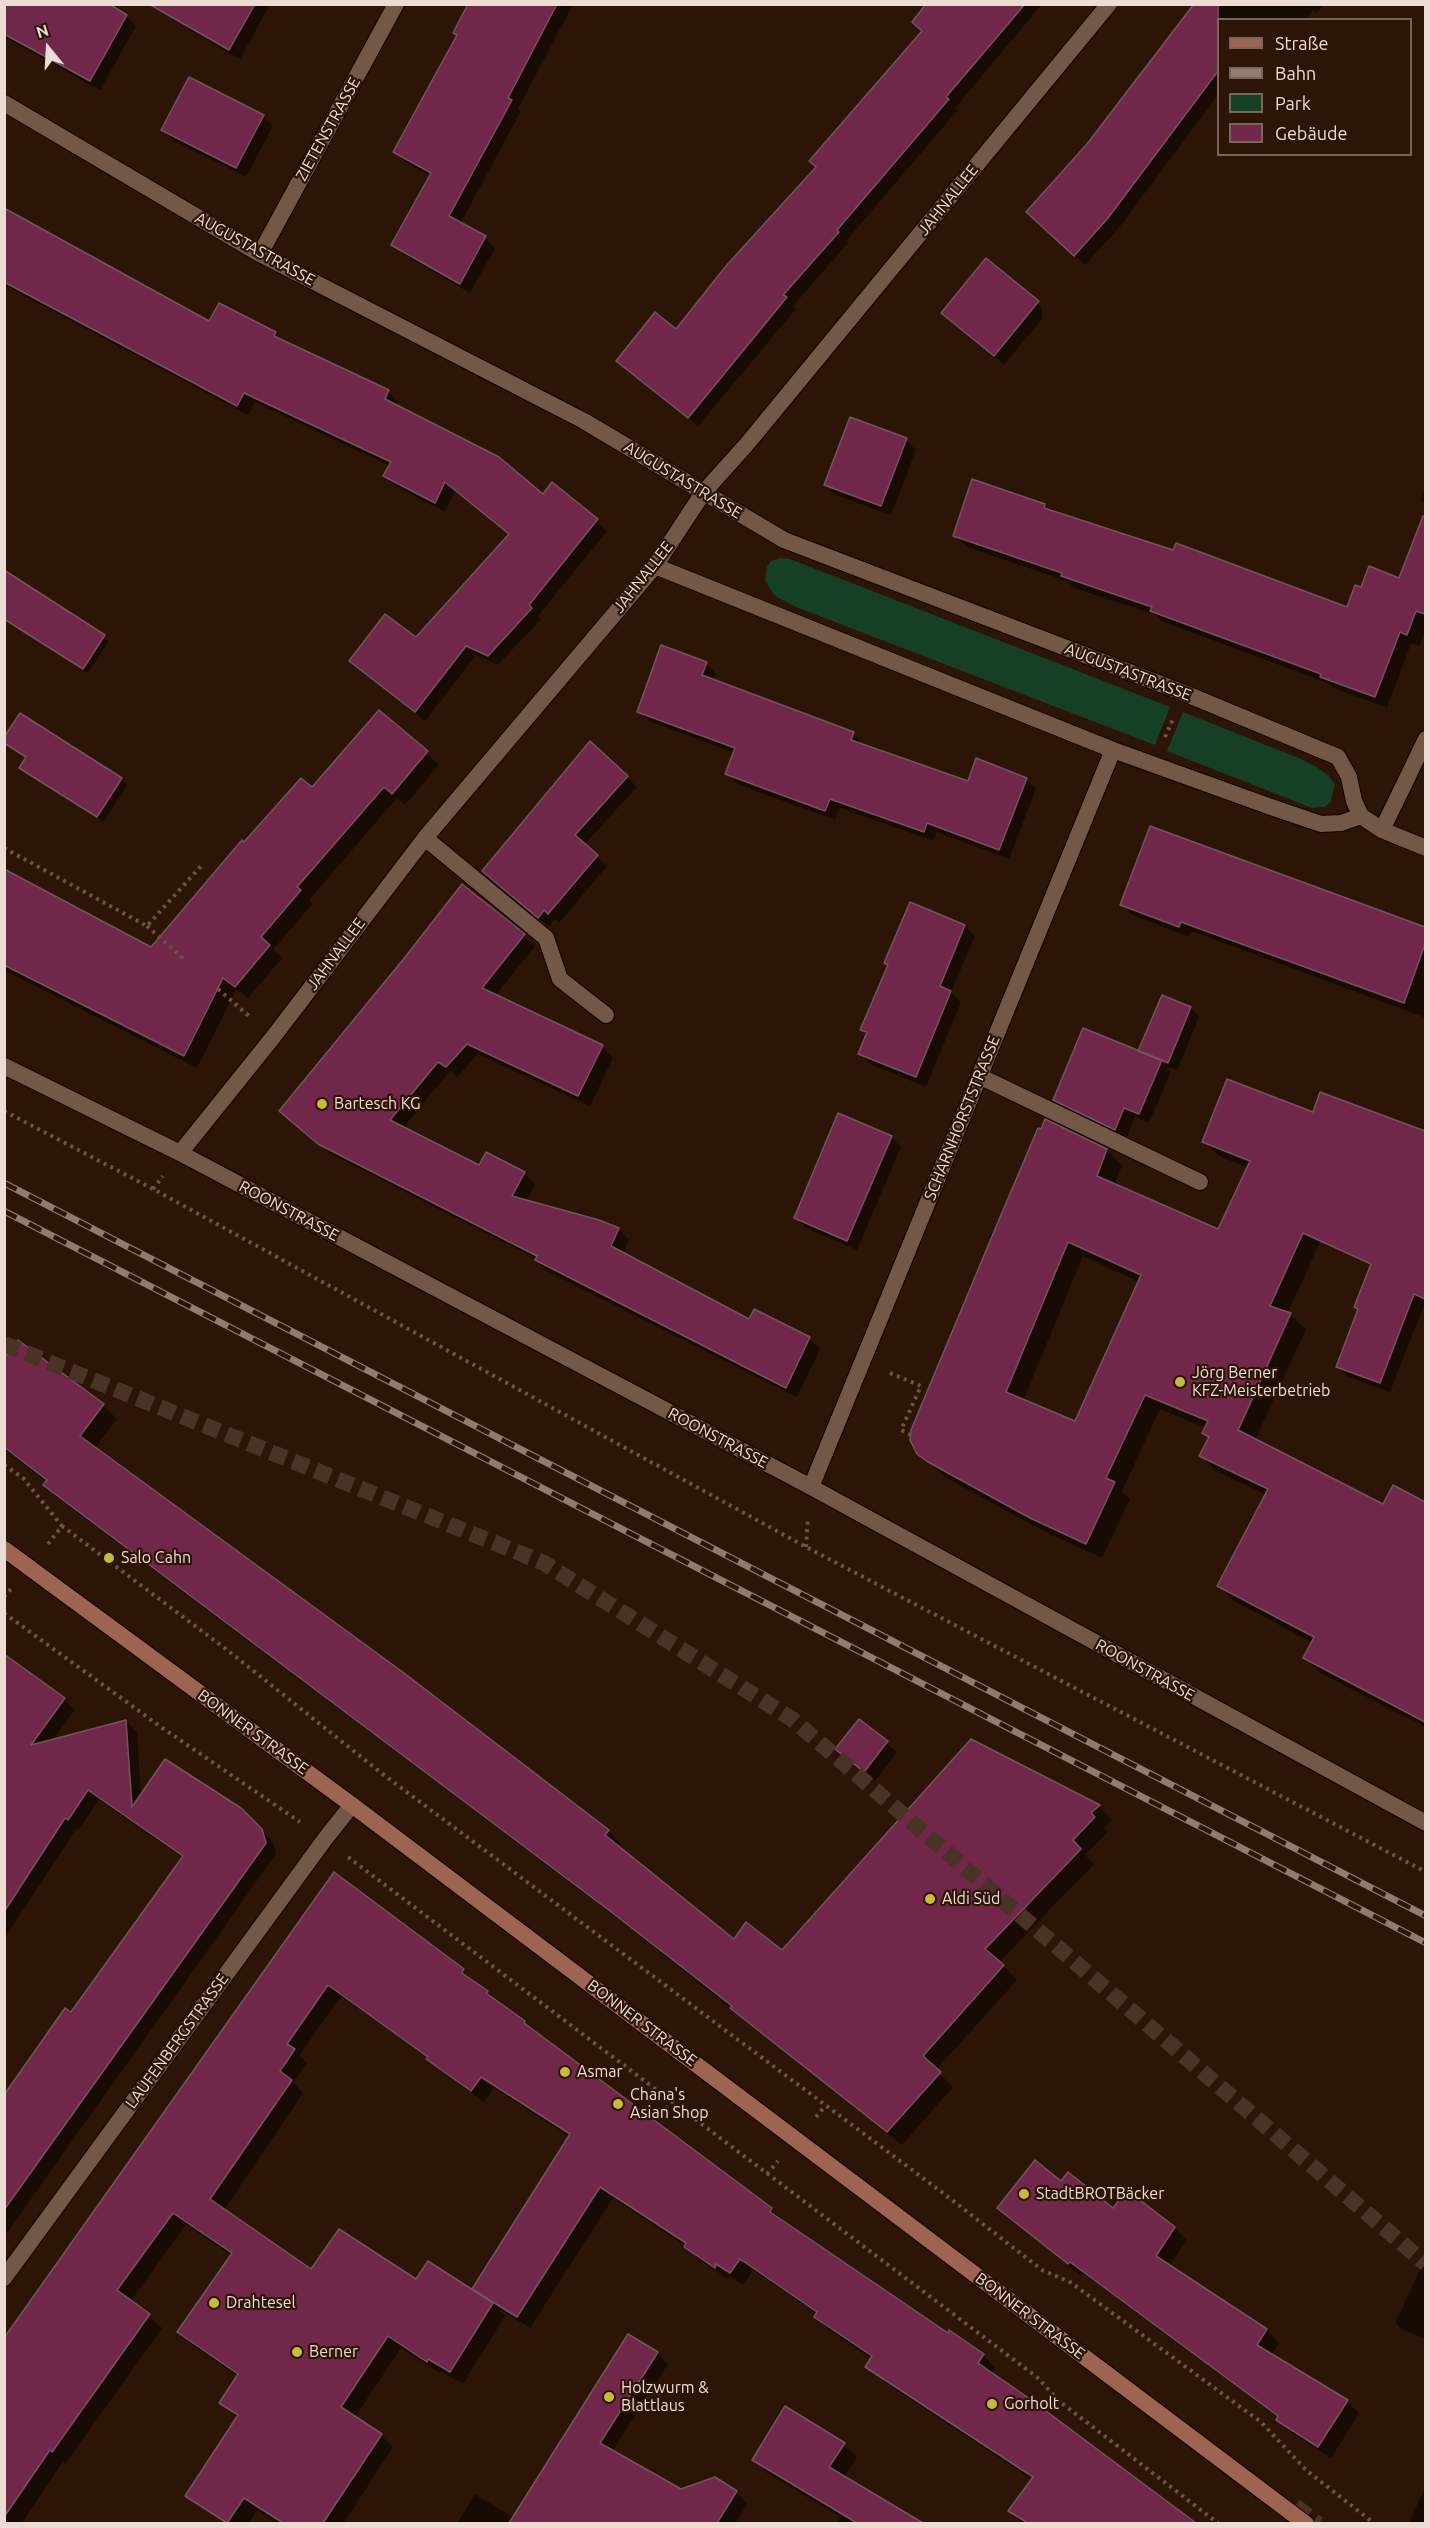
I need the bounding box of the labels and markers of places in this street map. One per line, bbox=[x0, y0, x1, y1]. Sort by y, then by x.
place label: Bartesch KG bbox=[334, 1094, 421, 1114]
marker: Bartesch KG bbox=[315, 1097, 329, 1111]
place label: Jörg Berner KFZ-Meisterbetrieb bbox=[1192, 1363, 1330, 1401]
marker: Jörg Berner KFZ-Meisterbetrieb bbox=[1173, 1375, 1187, 1389]
place label: Salo Cahn bbox=[121, 1548, 191, 1568]
marker: Salo Cahn bbox=[102, 1551, 116, 1565]
place label: Aldi Süd bbox=[942, 1889, 1000, 1909]
marker: Aldi Süd bbox=[923, 1892, 937, 1906]
place label: Asmar bbox=[577, 2062, 623, 2082]
marker: Asmar bbox=[558, 2065, 572, 2079]
place label: Chana's Asian Shop bbox=[630, 2085, 709, 2123]
marker: Chana's Asian Shop bbox=[611, 2097, 625, 2111]
place label: StadtBROTBäcker bbox=[1036, 2184, 1164, 2204]
marker: StadtBROTBäcker bbox=[1017, 2187, 1031, 2201]
place label: Drahtesel bbox=[226, 2293, 296, 2313]
marker: Drahtesel bbox=[207, 2296, 221, 2310]
place label: Berner bbox=[309, 2342, 358, 2362]
marker: Berner bbox=[290, 2345, 304, 2359]
place label: Holzwurm & Blattlaus bbox=[621, 2378, 709, 2416]
marker: Holzwurm & Blattlaus bbox=[602, 2390, 616, 2404]
place label: Gorholt bbox=[1004, 2394, 1059, 2414]
marker: Gorholt bbox=[985, 2397, 999, 2411]

